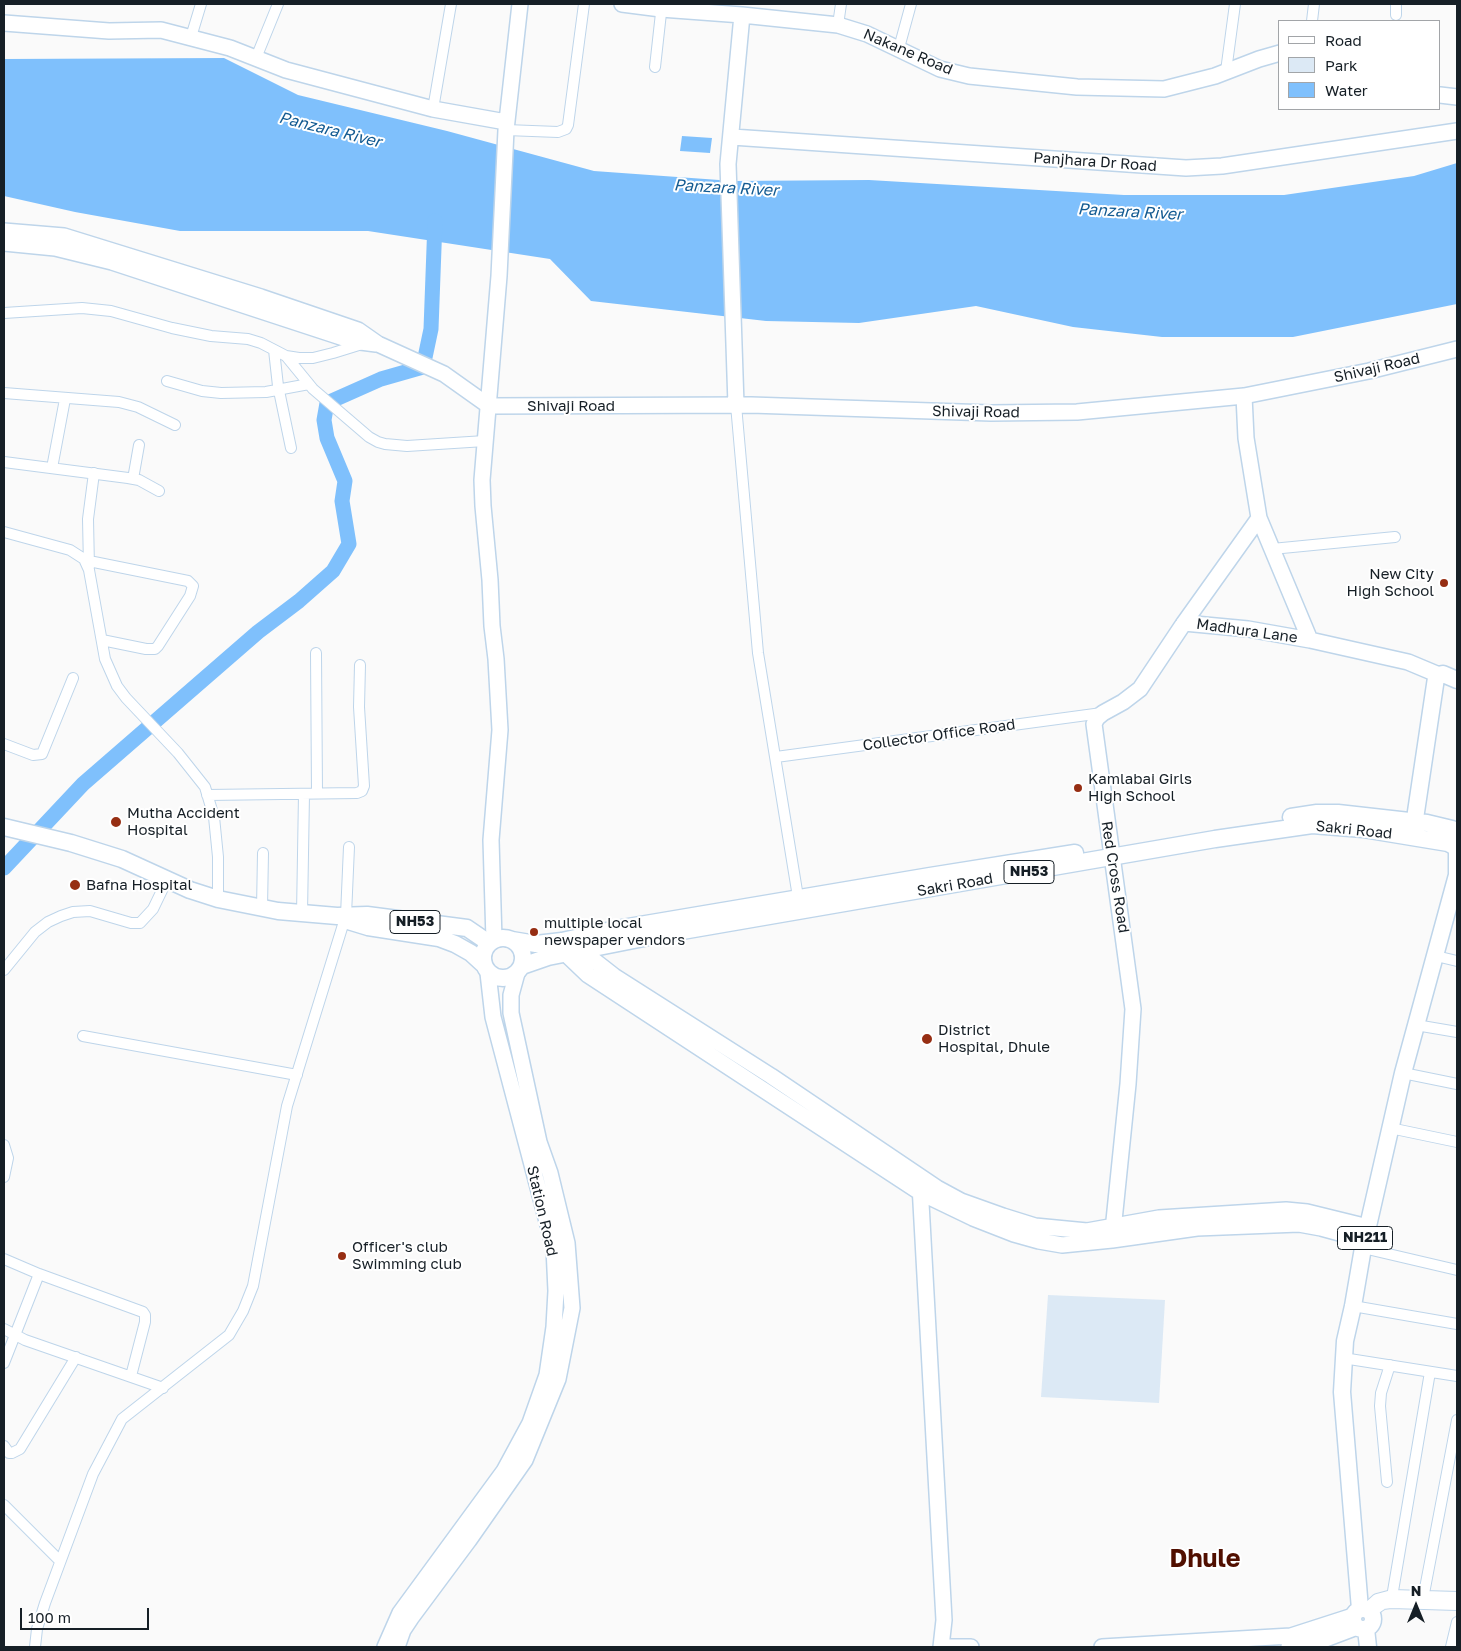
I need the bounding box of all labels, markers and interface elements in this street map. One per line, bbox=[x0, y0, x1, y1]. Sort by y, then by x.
legend bbox=[1278, 20, 1441, 110]
street label: Nakane Road bbox=[861, 25, 955, 79]
text: Road bbox=[1325, 31, 1362, 49]
text: Park bbox=[1325, 56, 1357, 74]
text: Water bbox=[1325, 81, 1368, 99]
water label: Panzara River bbox=[277, 108, 383, 152]
street label: Panjhara Dr Road bbox=[1033, 149, 1157, 175]
water label: Panzara River bbox=[673, 176, 779, 200]
water label: Panzara River bbox=[1077, 200, 1183, 224]
street label: Shivaji Road bbox=[1332, 349, 1422, 387]
street label: Shivaji Road bbox=[527, 397, 615, 415]
street label: Shivaji Road bbox=[932, 402, 1020, 422]
place label: New City High School bbox=[1347, 565, 1434, 600]
marker: New City High School bbox=[1438, 577, 1450, 589]
street label: Madhura Lane bbox=[1195, 615, 1299, 647]
street label: Collector Office Road bbox=[862, 715, 1016, 755]
place label: Kamlabai Girls High School bbox=[1088, 770, 1192, 805]
marker: Kamlabai Girls High School bbox=[1072, 782, 1084, 794]
place label: Mutha Accident Hospital bbox=[127, 804, 240, 839]
marker: Mutha Accident Hospital bbox=[109, 815, 123, 829]
street label: Sakri Road bbox=[1315, 817, 1393, 843]
street label: Red Cross Road bbox=[1097, 820, 1133, 934]
road number: NH53 bbox=[1004, 860, 1054, 884]
street label: Sakri Road bbox=[916, 869, 994, 901]
place label: Bafna Hospital bbox=[86, 876, 192, 894]
marker: Bafna Hospital bbox=[68, 878, 82, 892]
road number: NH53 bbox=[390, 910, 440, 934]
place label: multiple local newspaper vendors bbox=[544, 914, 685, 949]
marker: multiple local newspaper vendors bbox=[528, 926, 540, 938]
place label: District Hospital, Dhule bbox=[938, 1021, 1050, 1056]
marker: District Hospital, Dhule bbox=[920, 1032, 934, 1046]
street label: Station Road bbox=[523, 1164, 561, 1258]
road number: NH211 bbox=[1338, 1226, 1392, 1250]
place label: Officer's club Swimming club bbox=[352, 1238, 462, 1273]
marker: Officer's club Swimming club bbox=[336, 1250, 348, 1262]
district label: Dhule bbox=[1170, 1544, 1240, 1574]
north arrow bbox=[1391, 1581, 1441, 1631]
text: N bbox=[1411, 1582, 1421, 1599]
scale bar bbox=[22, 1598, 151, 1630]
text: 100 m bbox=[28, 1608, 71, 1626]

